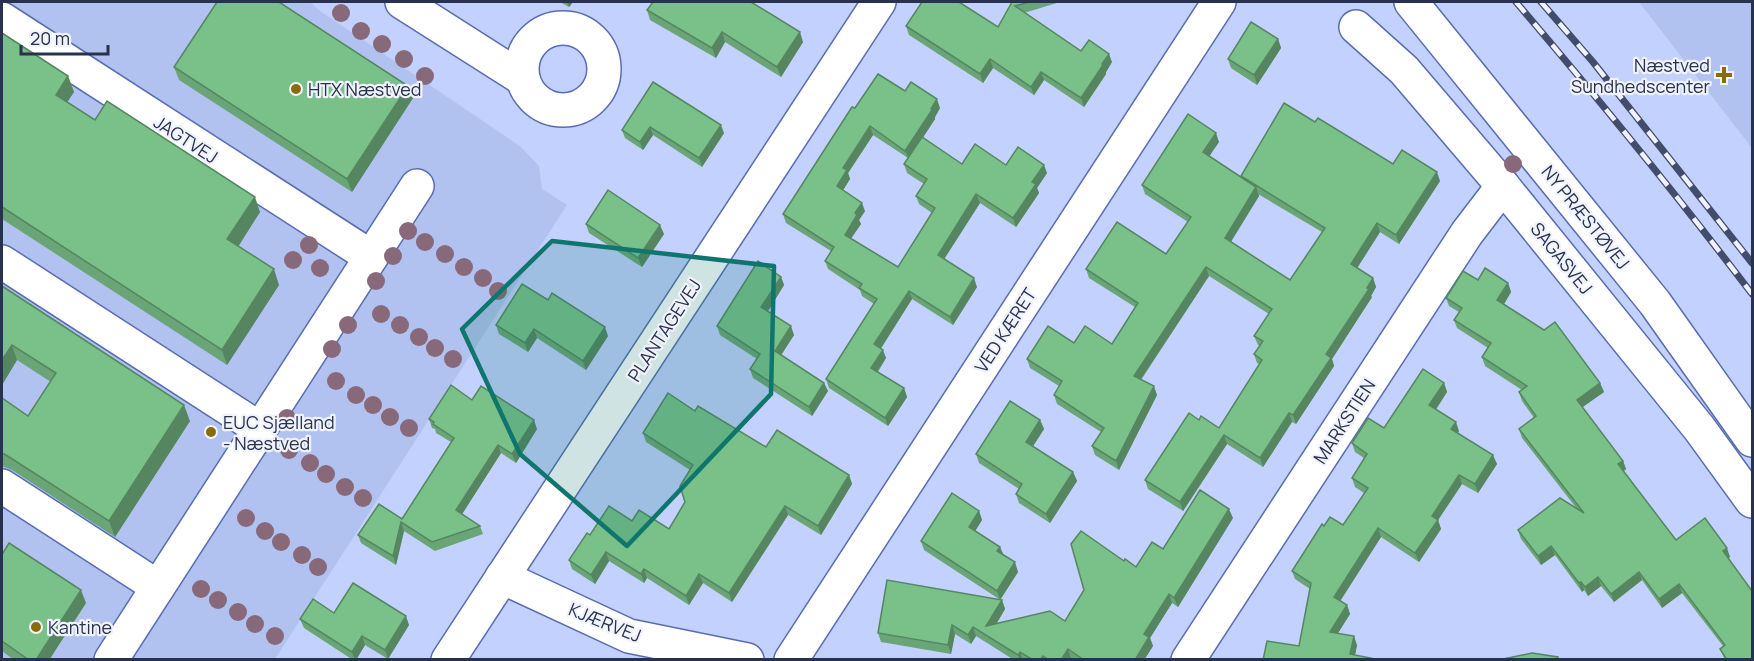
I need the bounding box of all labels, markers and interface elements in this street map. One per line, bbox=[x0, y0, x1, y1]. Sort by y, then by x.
scale bar bbox=[21, 18, 108, 56]
text: 20 m bbox=[30, 26, 70, 50]
place label: Næstved Sundhedscenter bbox=[1571, 53, 1710, 98]
marker: Næstved Sundhedscenter bbox=[1715, 66, 1733, 84]
place label: HTX Næstved bbox=[308, 77, 421, 101]
marker: HTX Næstved bbox=[289, 82, 303, 96]
street label: JAGTVEJ bbox=[149, 109, 223, 169]
street label: NY PRÆSTØVEJ bbox=[1537, 160, 1635, 274]
street label: SAGASVEJ bbox=[1526, 217, 1598, 299]
street label: PLANTAGEVEJ bbox=[622, 274, 706, 386]
street label: VED KÆRET bbox=[969, 283, 1041, 377]
street label: MARKSTIEN bbox=[1308, 374, 1380, 468]
place label: EUC Sjælland - Næstved bbox=[223, 410, 335, 455]
marker: EUC Sjælland - Næstved bbox=[204, 425, 218, 439]
street label: KJÆRVEJ bbox=[565, 597, 645, 647]
place label: Kantine bbox=[48, 615, 112, 639]
marker: Kantine bbox=[29, 620, 43, 634]

